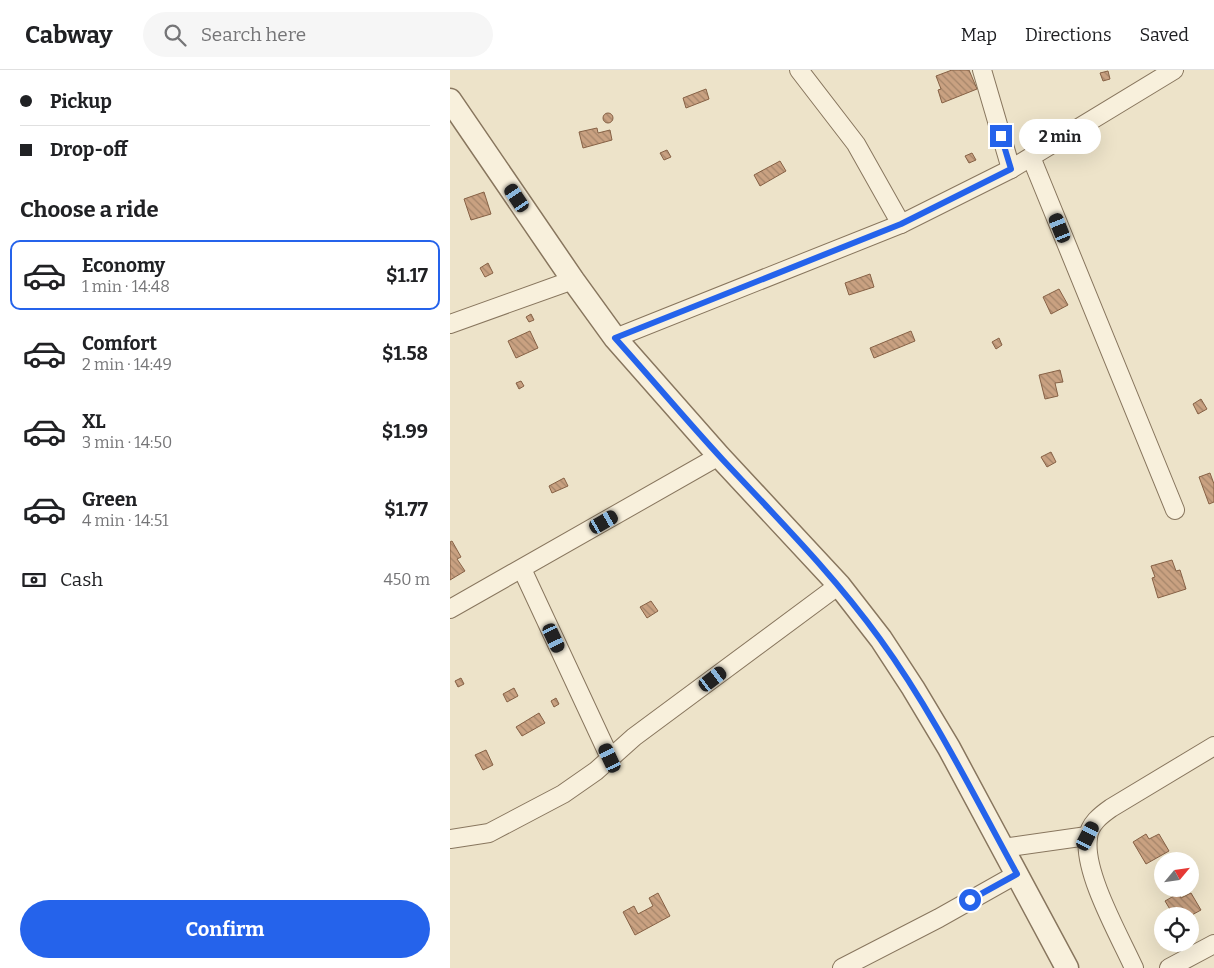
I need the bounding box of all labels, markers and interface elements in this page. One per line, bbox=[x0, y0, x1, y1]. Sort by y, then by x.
search box bbox=[143, 12, 493, 57]
text: Cabway bbox=[25, 21, 113, 49]
icon: search bbox=[161, 21, 189, 49]
text: Search here bbox=[201, 23, 306, 46]
text: Map bbox=[961, 24, 997, 46]
text: Directions bbox=[1025, 24, 1112, 46]
text: Saved bbox=[1140, 24, 1189, 46]
text: Pickup bbox=[50, 90, 112, 113]
callout: 2 min bbox=[1018, 118, 1101, 154]
route end bbox=[990, 125, 1012, 147]
text: 2 min bbox=[1039, 127, 1081, 146]
text: Drop-off bbox=[50, 138, 128, 161]
car bbox=[502, 181, 531, 215]
text: Choose a ride bbox=[20, 196, 159, 223]
car bbox=[1047, 211, 1072, 245]
icon: car bbox=[22, 253, 67, 298]
text: Economy bbox=[82, 254, 165, 277]
text: $1.17 bbox=[386, 264, 428, 287]
text: 1 min · 14:48 bbox=[82, 277, 170, 296]
icon: car bbox=[22, 331, 67, 376]
text: Comfort bbox=[82, 332, 157, 355]
text: $1.58 bbox=[382, 342, 428, 365]
text: 2 min · 14:49 bbox=[82, 355, 172, 374]
icon: car bbox=[22, 409, 67, 454]
text: XL bbox=[82, 410, 106, 433]
text: $1.99 bbox=[382, 420, 428, 443]
text: 3 min · 14:50 bbox=[82, 433, 172, 452]
icon: car bbox=[22, 487, 67, 532]
text: Green bbox=[82, 488, 137, 511]
text: $1.77 bbox=[384, 498, 428, 521]
car bbox=[587, 508, 620, 536]
text: 4 min · 14:51 bbox=[82, 511, 169, 530]
icon: cash bbox=[20, 566, 48, 594]
text: Cash bbox=[60, 568, 103, 591]
text: 450 m bbox=[383, 570, 430, 589]
car bbox=[540, 621, 567, 655]
car bbox=[696, 664, 729, 694]
car bbox=[596, 741, 623, 775]
car bbox=[1074, 819, 1101, 853]
north arrow bbox=[1154, 852, 1199, 898]
map controls bbox=[1154, 852, 1199, 952]
route start bbox=[959, 889, 981, 911]
button: Confirm bbox=[20, 900, 430, 958]
button: locate bbox=[1154, 907, 1199, 952]

